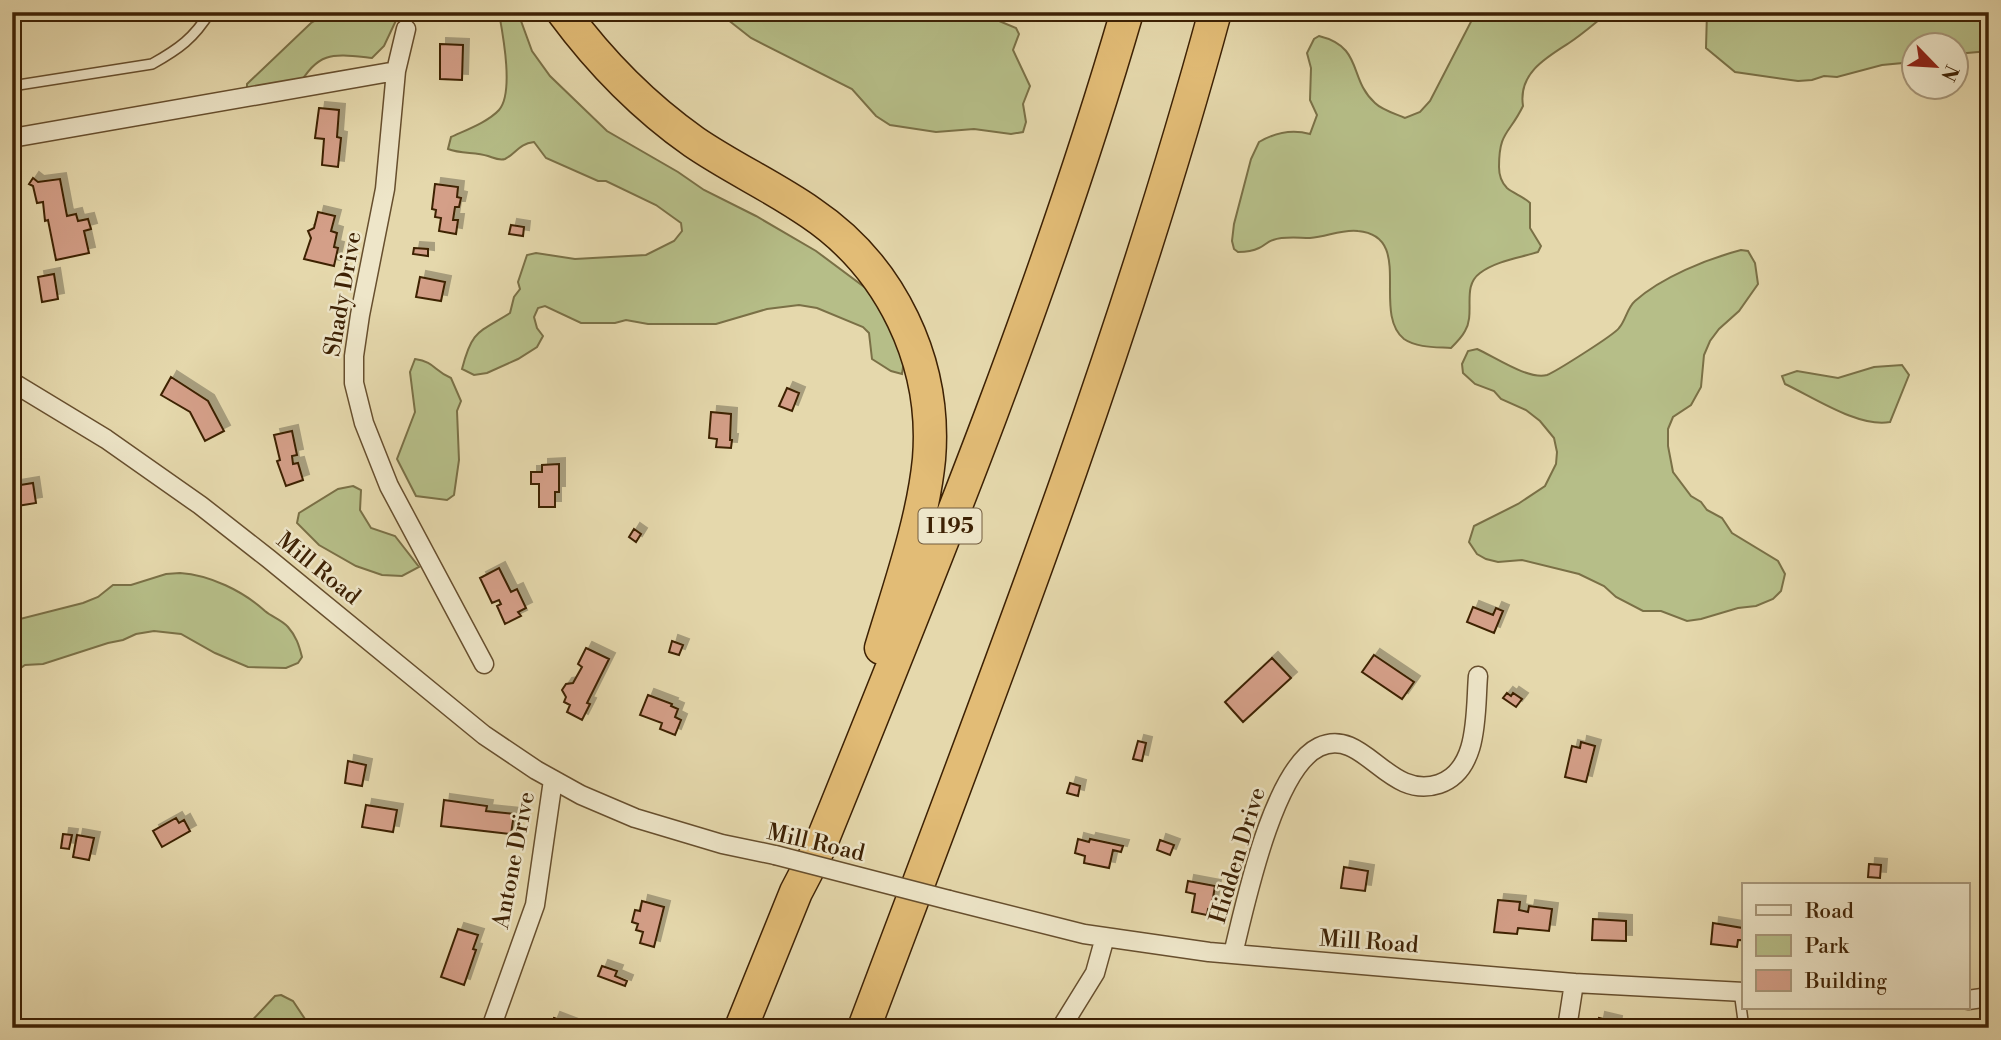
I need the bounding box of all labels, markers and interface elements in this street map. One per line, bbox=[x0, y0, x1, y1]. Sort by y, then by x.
north arrow bbox=[1899, 32, 1969, 102]
text: N bbox=[1935, 61, 1964, 85]
street label: Shady Drive bbox=[318, 230, 368, 359]
road number: I 195 bbox=[918, 508, 982, 544]
street label: Mill Road bbox=[271, 527, 366, 611]
street label: Hidden Drive bbox=[1204, 784, 1272, 927]
street label: Antone Drive bbox=[487, 789, 541, 932]
street label: Mill Road bbox=[764, 818, 867, 868]
legend bbox=[1742, 883, 1969, 1009]
text: Road bbox=[1805, 899, 1854, 925]
street label: Mill Road bbox=[1318, 925, 1420, 959]
text: Park bbox=[1805, 934, 1850, 960]
text: Building bbox=[1804, 969, 1887, 995]

